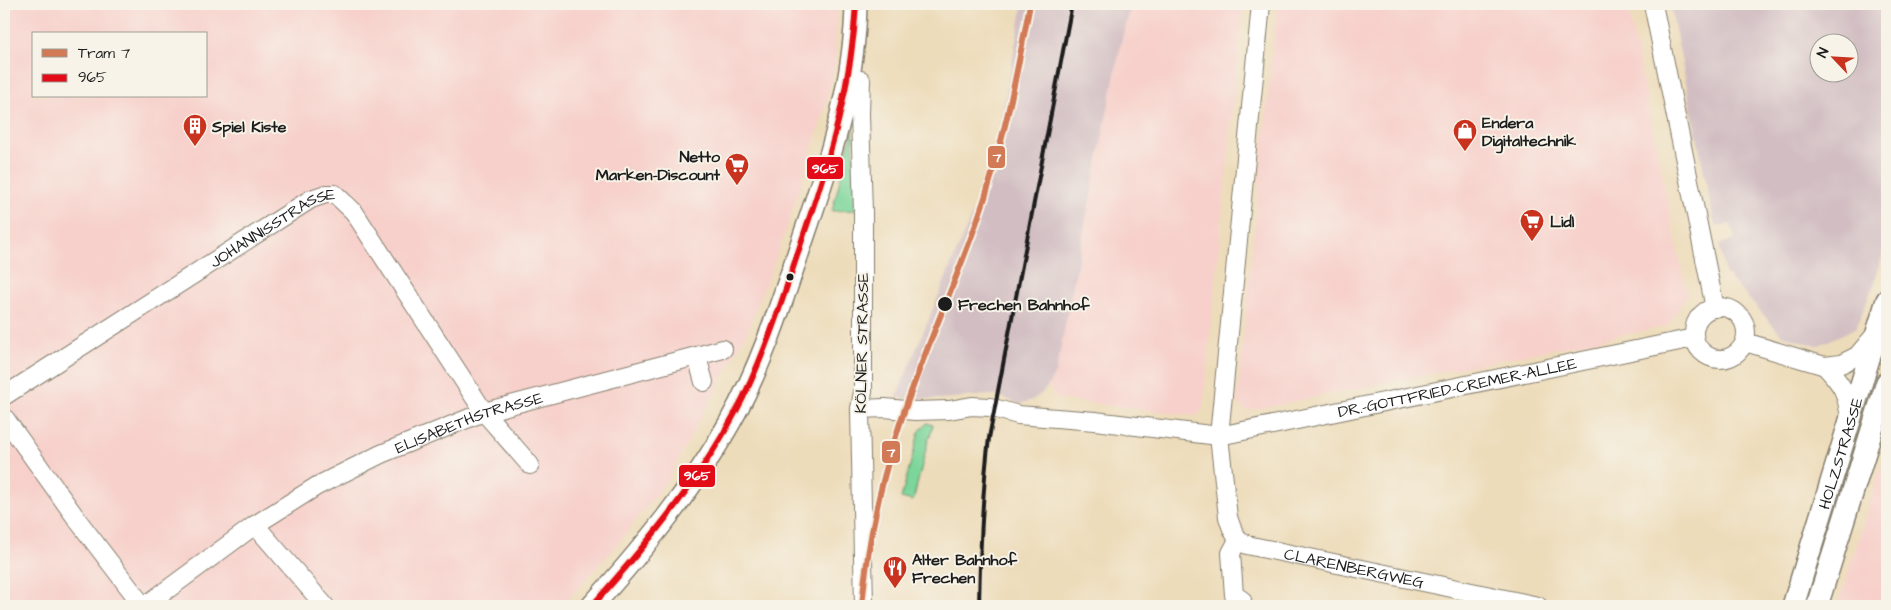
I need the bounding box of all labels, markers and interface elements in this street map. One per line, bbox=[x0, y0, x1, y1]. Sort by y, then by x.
legend bbox=[32, 32, 208, 98]
north arrow bbox=[1808, 32, 1858, 82]
text: Tram 7 bbox=[78, 43, 130, 64]
text: N bbox=[1812, 45, 1834, 61]
text: 965 bbox=[78, 67, 107, 88]
place label: Endera Digitaltechnik bbox=[1482, 112, 1576, 154]
building icon: Spiel Kiste bbox=[182, 113, 208, 147]
place label: Spiel Kiste bbox=[211, 116, 287, 138]
shop icon: Endera Digitaltechnik bbox=[1452, 118, 1478, 152]
line badge: 7 bbox=[987, 145, 1006, 169]
place label: Netto Marken-Discount bbox=[596, 146, 721, 186]
text: 7 bbox=[992, 148, 1002, 168]
supermarket icon: Netto Marken-Discount bbox=[724, 152, 750, 186]
line badge: 965 bbox=[806, 156, 844, 180]
text: 965 bbox=[812, 159, 839, 179]
street label: JOHANNISSTRASSE bbox=[206, 184, 336, 273]
supermarket icon: Lidl bbox=[1519, 208, 1545, 242]
place label: Lidl bbox=[1550, 211, 1575, 233]
unlabelled marker bbox=[785, 272, 795, 282]
street label: KÖLNER STRASSE bbox=[850, 272, 874, 414]
place label: Frechen Bahnhof bbox=[958, 294, 1090, 316]
marker: Frechen Bahnhof bbox=[936, 295, 954, 313]
street label: DR.-GOTTFRIED-CREMER-ALLEE bbox=[1336, 352, 1579, 423]
street label: ELISABETHSTRASSE bbox=[392, 387, 546, 459]
street label: HOLZSTRASSE bbox=[1813, 394, 1869, 512]
line badge: 7 bbox=[881, 440, 901, 464]
text: 7 bbox=[886, 443, 896, 463]
line badge: 965 bbox=[678, 464, 716, 488]
text: 965 bbox=[684, 466, 711, 486]
street label: CLARENBERGWEG bbox=[1282, 543, 1426, 594]
place label: Alter Bahnhof Frechen bbox=[912, 549, 1017, 589]
restaurant icon: Alter Bahnhof Frechen bbox=[882, 555, 908, 589]

